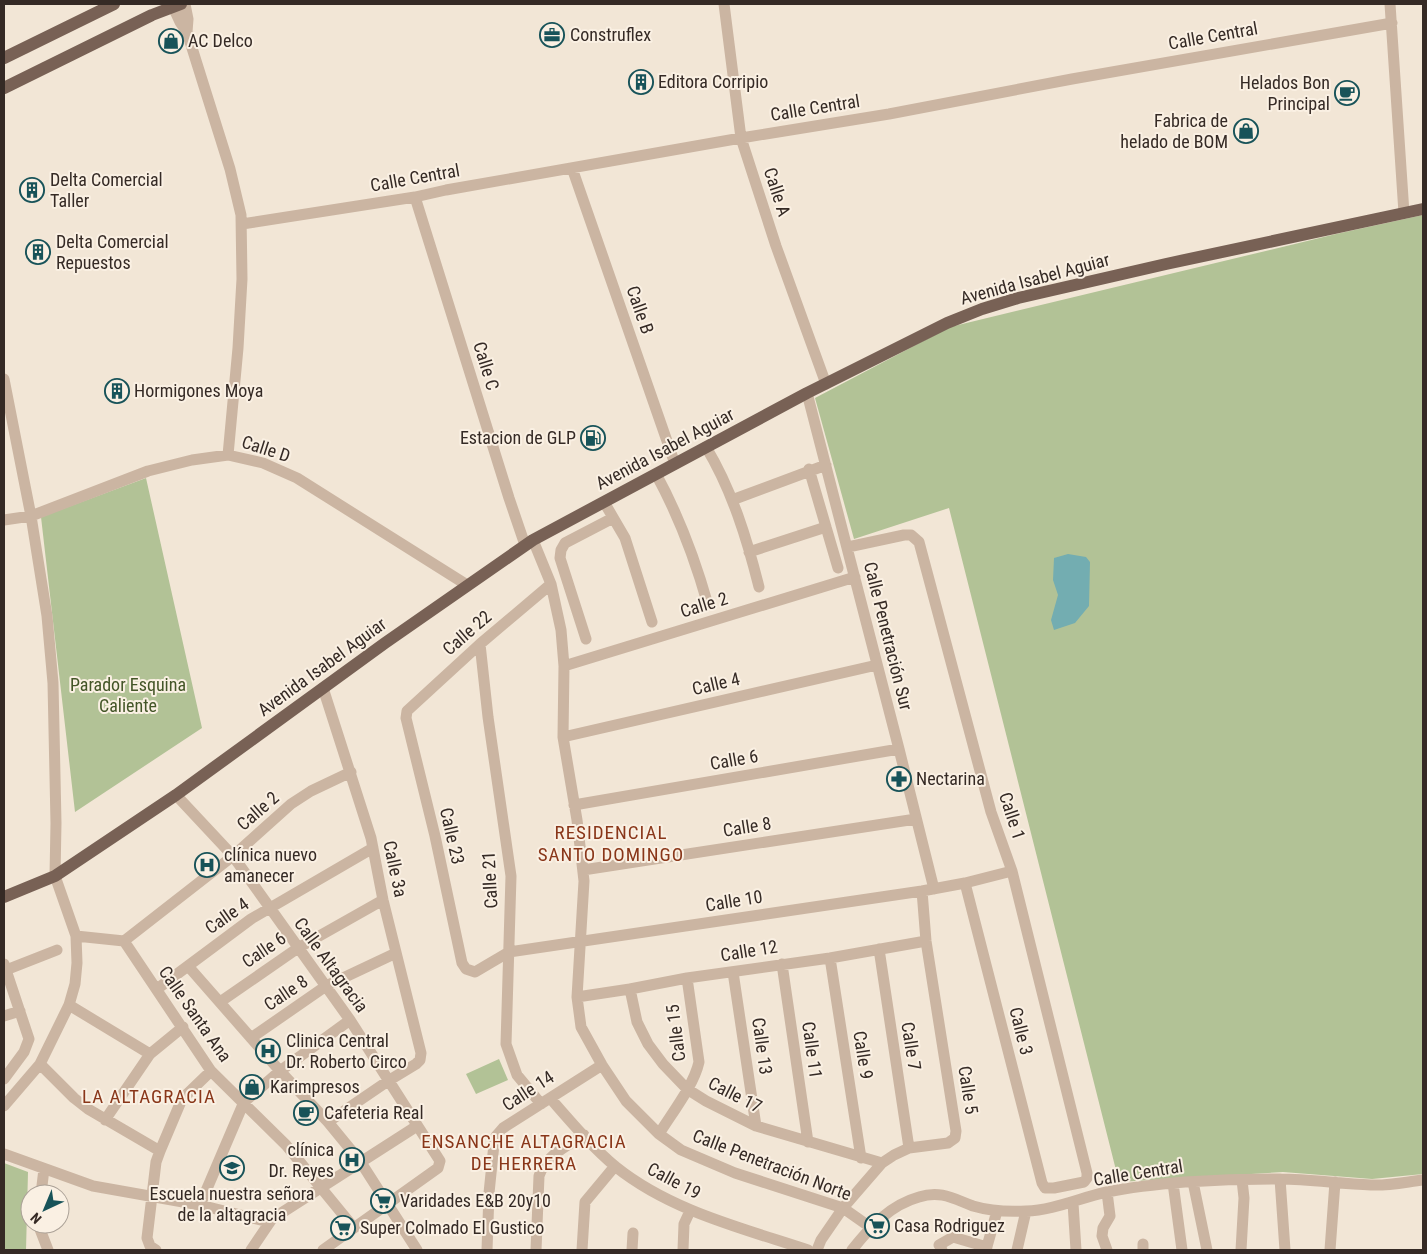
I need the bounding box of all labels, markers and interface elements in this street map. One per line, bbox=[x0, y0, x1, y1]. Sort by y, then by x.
street label: Calle Central bbox=[1167, 17, 1259, 54]
office icon: Construflex bbox=[539, 22, 565, 48]
place label: Construflex bbox=[570, 24, 651, 45]
shop icon: AC Delco bbox=[158, 28, 184, 54]
place label: AC Delco bbox=[188, 30, 253, 51]
building icon: Editora Corripio bbox=[628, 69, 654, 95]
place label: Editora Corripio bbox=[658, 71, 768, 92]
place label: Helados Bon Principal bbox=[1240, 72, 1330, 114]
cafe icon: Helados Bon Principal bbox=[1334, 80, 1360, 106]
street label: Calle Central bbox=[769, 90, 861, 125]
place label: Fabrica de helado de BOM bbox=[1120, 110, 1228, 152]
shop icon: Fabrica de helado de BOM bbox=[1233, 118, 1259, 144]
street label: Calle Central bbox=[369, 159, 461, 196]
street label: Calle A bbox=[760, 165, 795, 219]
place label: Delta Comercial Taller bbox=[50, 169, 163, 211]
building icon: Delta Comercial Taller bbox=[19, 177, 45, 203]
place label: Delta Comercial Repuestos bbox=[56, 231, 169, 273]
building icon: Delta Comercial Repuestos bbox=[25, 239, 51, 265]
street label: Avenida Isabel Aguiar bbox=[958, 248, 1112, 309]
street label: Calle B bbox=[622, 283, 658, 337]
street label: Calle C bbox=[469, 339, 504, 393]
building icon: Hormigones Moya bbox=[104, 378, 130, 404]
place label: Hormigones Moya bbox=[134, 380, 263, 401]
street label: Avenida Isabel Aguiar bbox=[592, 403, 738, 494]
fuel station icon: Estacion de GLP bbox=[580, 425, 606, 451]
place label: Estacion de GLP bbox=[460, 427, 576, 448]
street label: Calle D bbox=[239, 431, 293, 466]
street label: Calle Penetración Sur bbox=[860, 560, 917, 713]
street label: Calle 2 bbox=[678, 587, 730, 622]
street label: Calle 22 bbox=[438, 606, 495, 659]
street label: Avenida Isabel Aguiar bbox=[253, 613, 390, 720]
street label: Calle 4 bbox=[690, 668, 742, 699]
park label: Parador Esquina Caliente bbox=[70, 674, 186, 716]
street label: Calle 6 bbox=[708, 745, 760, 774]
pharmacy icon: Nectarina bbox=[886, 766, 912, 792]
place label: Nectarina bbox=[916, 768, 985, 789]
street label: Calle 2 bbox=[232, 787, 283, 834]
street label: Calle 1 bbox=[995, 790, 1030, 842]
street label: Calle 23 bbox=[436, 806, 469, 866]
street label: Calle 8 bbox=[721, 812, 773, 841]
district label: RESIDENCIAL SANTO DOMINGO bbox=[538, 821, 684, 866]
street label: Calle 3a bbox=[379, 839, 412, 899]
place label: clínica nuevo amanecer bbox=[224, 844, 317, 886]
street label: Calle 21 bbox=[478, 851, 501, 909]
hospital icon: clínica nuevo amanecer bbox=[194, 852, 220, 878]
street label: Calle 10 bbox=[704, 886, 764, 915]
street label: Calle 4 bbox=[201, 893, 253, 938]
street label: Calle Altagracia bbox=[290, 913, 373, 1016]
street label: Calle 6 bbox=[238, 927, 290, 972]
street label: Calle 12 bbox=[719, 936, 779, 965]
street label: Calle Santa Ana bbox=[155, 962, 236, 1066]
street label: Calle 8 bbox=[260, 970, 312, 1015]
street label: Calle 15 bbox=[662, 1003, 689, 1063]
street label: Calle 3 bbox=[1005, 1005, 1038, 1057]
street label: Calle 13 bbox=[748, 1016, 777, 1076]
street label: Calle 11 bbox=[798, 1020, 827, 1080]
street label: Calle 7 bbox=[897, 1020, 926, 1072]
street label: Calle 9 bbox=[849, 1029, 878, 1081]
place label: Clinica Central Dr. Roberto Circo bbox=[286, 1030, 407, 1072]
hospital icon: Clinica Central Dr. Roberto Circo bbox=[255, 1038, 281, 1064]
street label: Calle 5 bbox=[954, 1064, 983, 1116]
street label: Calle 14 bbox=[498, 1066, 558, 1115]
street label: Calle 17 bbox=[705, 1072, 766, 1117]
shop icon: Karimpresos bbox=[239, 1074, 265, 1100]
place label: Karimpresos bbox=[270, 1076, 360, 1097]
district label: LA ALTAGRACIA bbox=[82, 1085, 216, 1108]
cafe icon: Cafeteria Real bbox=[293, 1100, 319, 1126]
place label: Cafeteria Real bbox=[324, 1102, 424, 1123]
street label: Calle Penetración Norte bbox=[690, 1125, 855, 1205]
district label: ENSANCHE ALTAGRACIA DE HERRERA bbox=[421, 1130, 627, 1175]
place label: clínica Dr. Reyes bbox=[269, 1139, 334, 1181]
hospital icon: clínica Dr. Reyes bbox=[339, 1147, 365, 1173]
school or university icon: Escuela nuestra señora de la altagracia bbox=[219, 1155, 245, 1181]
street label: Calle Central bbox=[1092, 1155, 1184, 1190]
street label: Calle 19 bbox=[644, 1158, 705, 1203]
place label: Escuela nuestra señora de la altagracia bbox=[150, 1183, 314, 1225]
north arrow bbox=[20, 1184, 70, 1234]
supermarket icon: Varidades E&B 20y10 bbox=[370, 1188, 396, 1214]
place label: Varidades E&B 20y10 bbox=[400, 1190, 551, 1211]
text: N bbox=[27, 1210, 45, 1227]
supermarket icon: Casa Rodriguez bbox=[864, 1213, 890, 1239]
supermarket icon: Super Colmado El Gustico bbox=[330, 1215, 356, 1241]
place label: Casa Rodriguez bbox=[894, 1215, 1005, 1236]
place label: Super Colmado El Gustico bbox=[360, 1217, 544, 1238]

